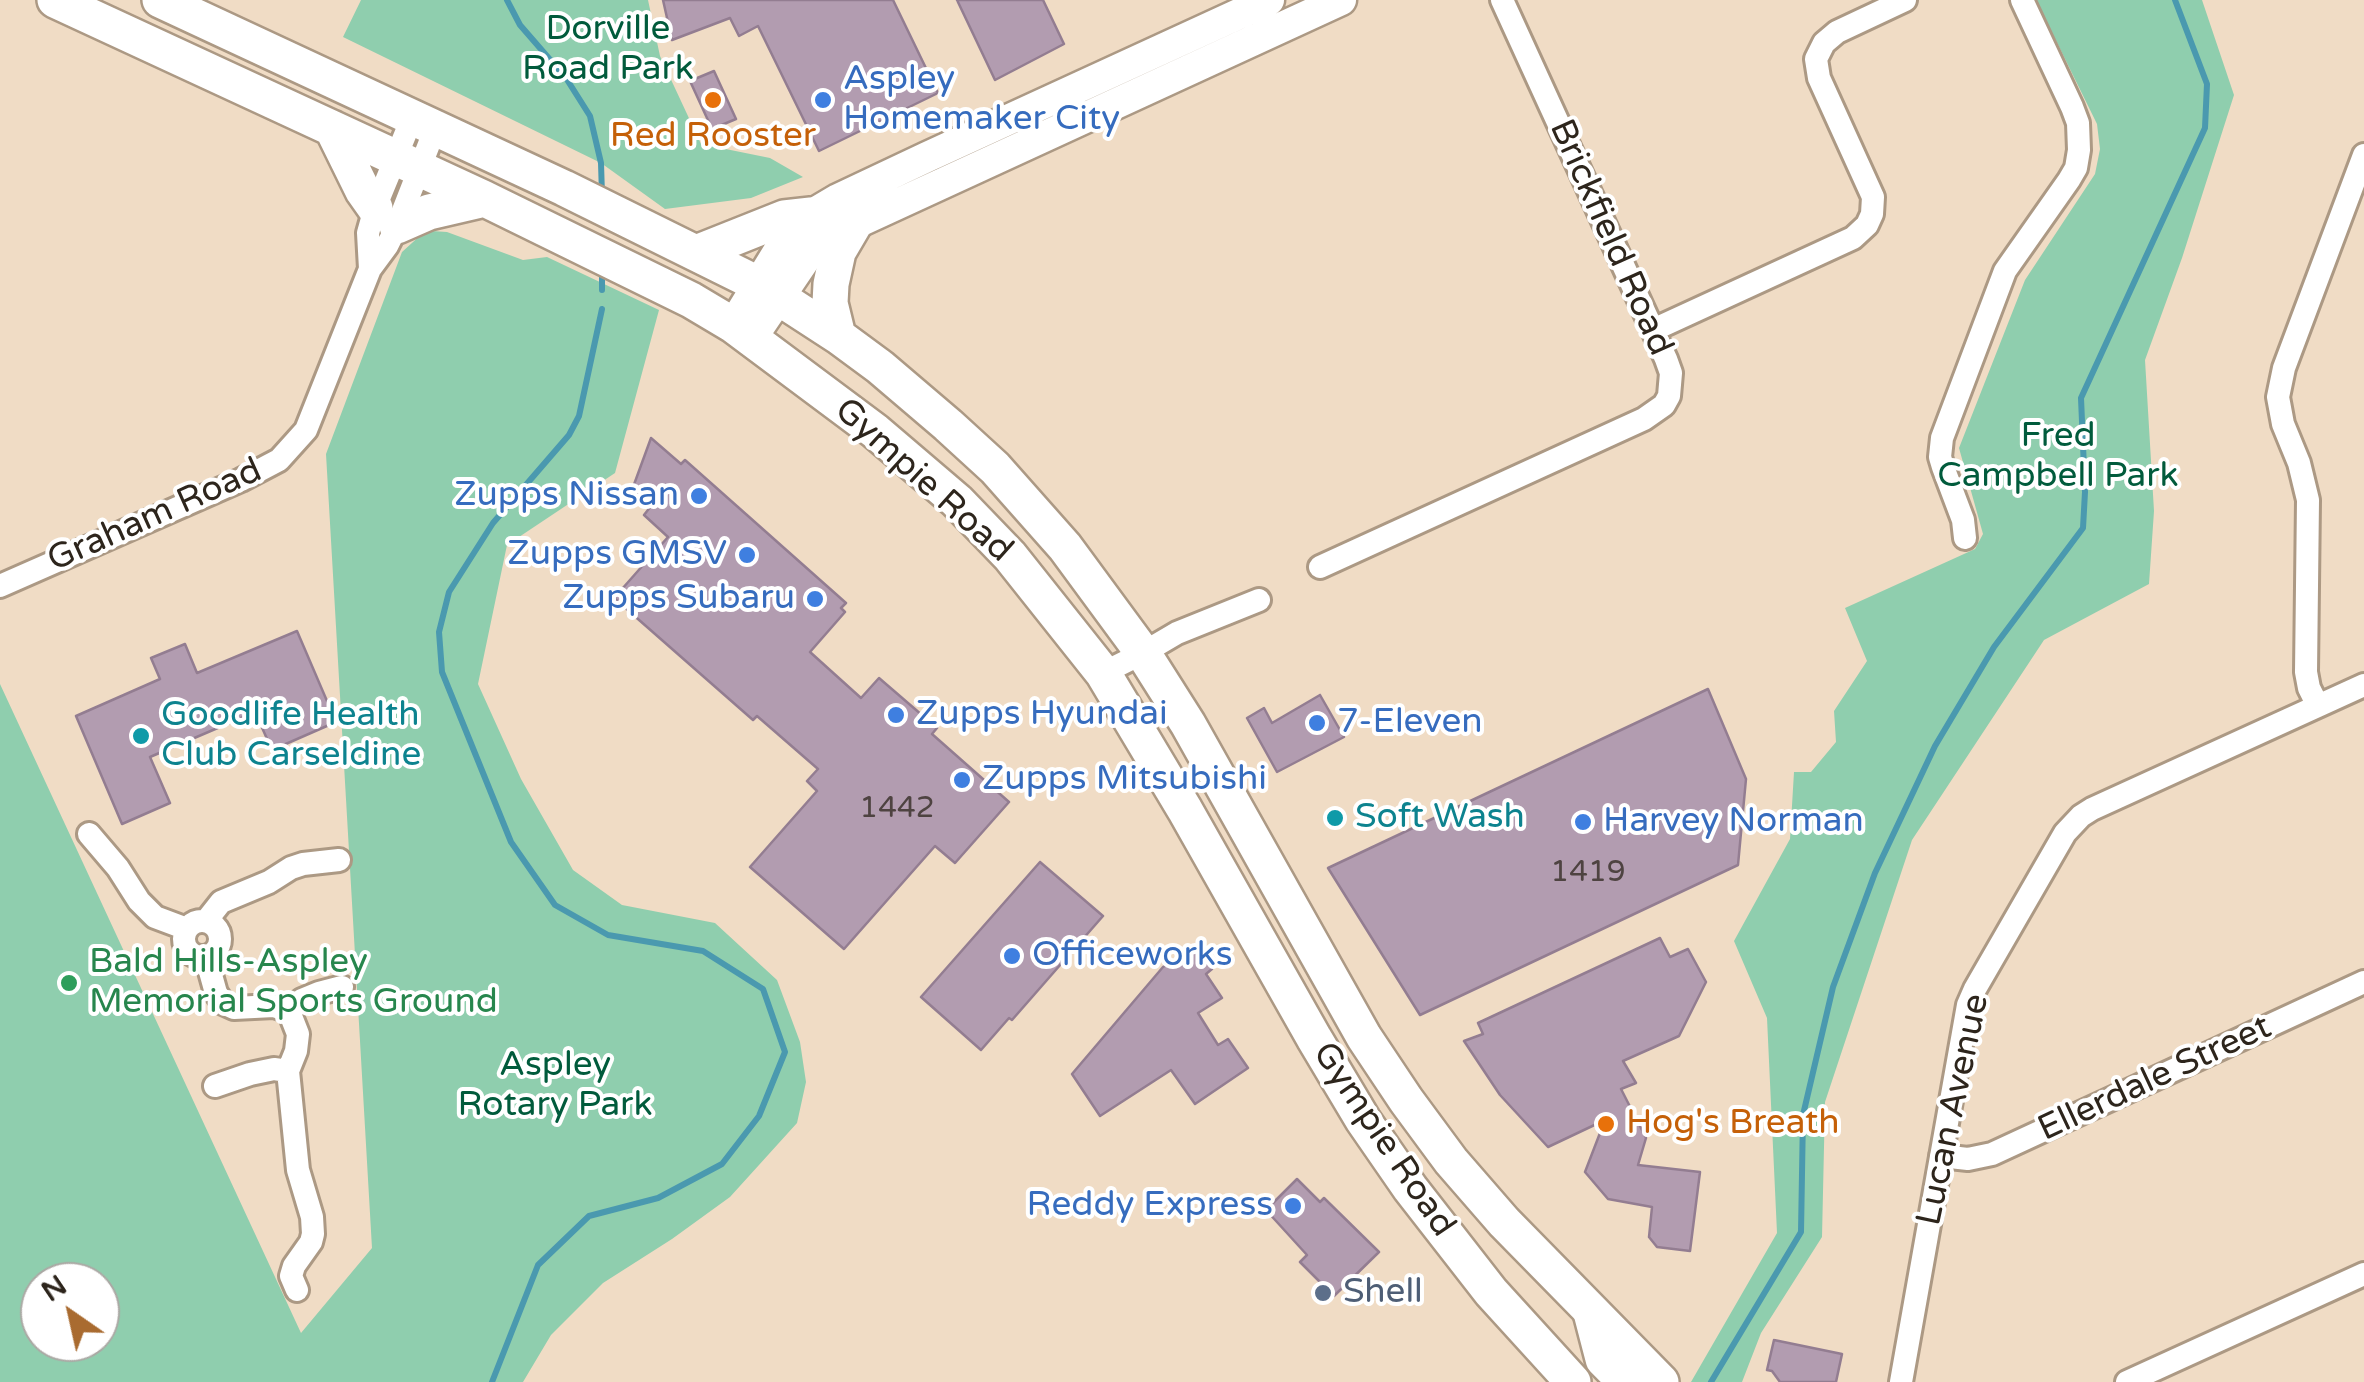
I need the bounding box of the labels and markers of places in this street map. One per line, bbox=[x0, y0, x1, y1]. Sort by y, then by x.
place label: Aspley Homemaker City bbox=[843, 59, 1120, 141]
marker: Red Rooster bbox=[702, 89, 724, 111]
marker: Aspley Homemaker City bbox=[812, 89, 834, 111]
place label: Red Rooster bbox=[610, 116, 816, 158]
place label: Zupps Nissan bbox=[454, 475, 679, 517]
marker: Zupps Nissan bbox=[688, 485, 710, 507]
place label: Zupps GMSV bbox=[507, 534, 727, 576]
marker: Zupps GMSV bbox=[736, 544, 758, 566]
place label: Zupps Subaru bbox=[562, 578, 795, 620]
marker: Zupps Subaru bbox=[804, 588, 826, 610]
place label: Zupps Hyundai bbox=[916, 694, 1168, 736]
place label: Goodlife Health Club Carseldine bbox=[161, 695, 421, 777]
place label: 7-Eleven bbox=[1337, 702, 1483, 744]
marker: Zupps Hyundai bbox=[885, 704, 907, 726]
marker: 7-Eleven bbox=[1306, 712, 1328, 734]
marker: Goodlife Health Club Carseldine bbox=[130, 725, 152, 747]
place label: Zupps Mitsubishi bbox=[982, 759, 1267, 801]
marker: Zupps Mitsubishi bbox=[951, 769, 973, 791]
place label: Soft Wash bbox=[1355, 797, 1525, 839]
place label: Harvey Norman bbox=[1603, 801, 1864, 843]
marker: Soft Wash bbox=[1324, 807, 1346, 829]
marker: Harvey Norman bbox=[1572, 811, 1594, 833]
place label: Officeworks bbox=[1032, 935, 1233, 977]
place label: Bald Hills-Aspley Memorial Sports Ground bbox=[89, 942, 498, 1024]
marker: Officeworks bbox=[1001, 945, 1023, 967]
marker: Bald Hills-Aspley Memorial Sports Ground bbox=[58, 972, 80, 994]
place label: Hog's Breath bbox=[1626, 1103, 1840, 1145]
marker: Hog's Breath bbox=[1595, 1113, 1617, 1135]
place label: Reddy Express bbox=[1027, 1185, 1273, 1227]
marker: Reddy Express bbox=[1282, 1195, 1304, 1217]
place label: Shell bbox=[1343, 1272, 1423, 1314]
marker: Shell bbox=[1312, 1282, 1334, 1304]

